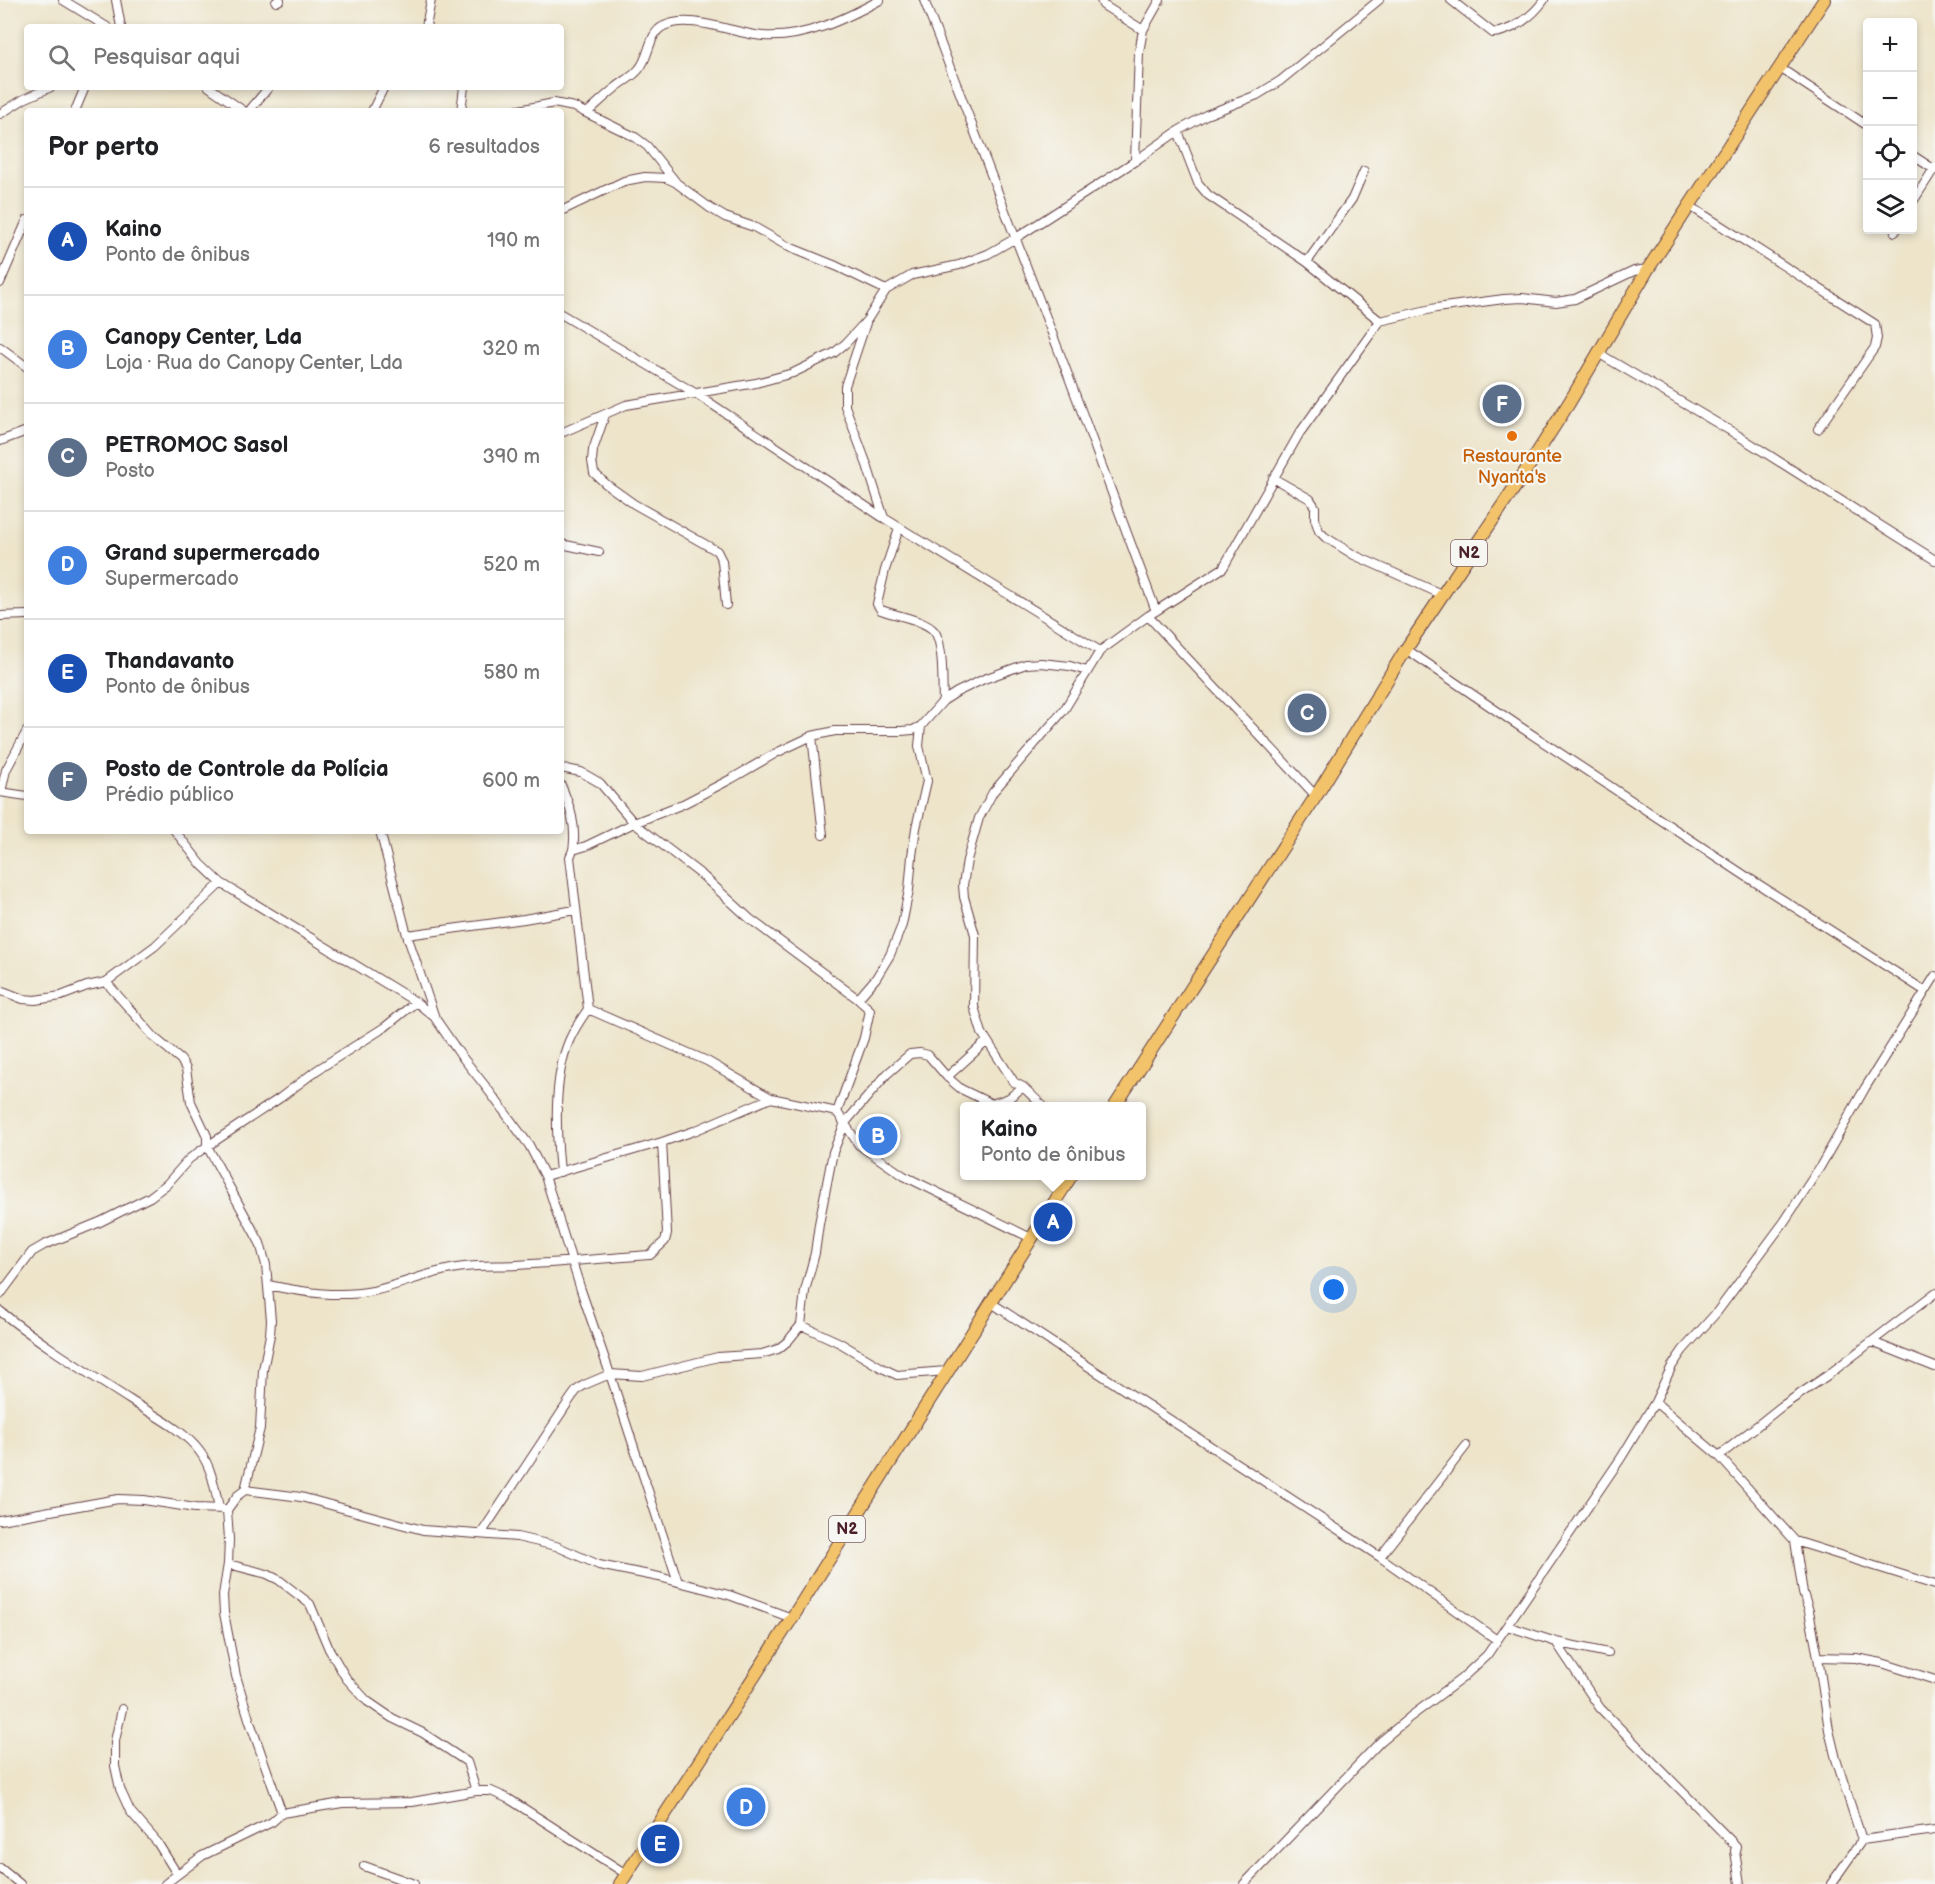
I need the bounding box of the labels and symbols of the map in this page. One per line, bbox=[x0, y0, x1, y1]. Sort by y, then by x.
pin: F bbox=[1482, 382, 1522, 426]
marker: Restaurante Nyanta's bbox=[1505, 429, 1519, 443]
place label: Restaurante Nyanta's bbox=[1462, 446, 1562, 488]
road number: N2 bbox=[1451, 540, 1487, 566]
pin: C bbox=[1288, 690, 1326, 736]
pin: B bbox=[858, 1114, 898, 1158]
pin: A bbox=[1034, 1200, 1072, 1244]
your location bbox=[1319, 1275, 1348, 1304]
road number: N2 bbox=[829, 1516, 865, 1542]
pin: D bbox=[726, 1784, 766, 1830]
pin: E bbox=[640, 1822, 680, 1866]

